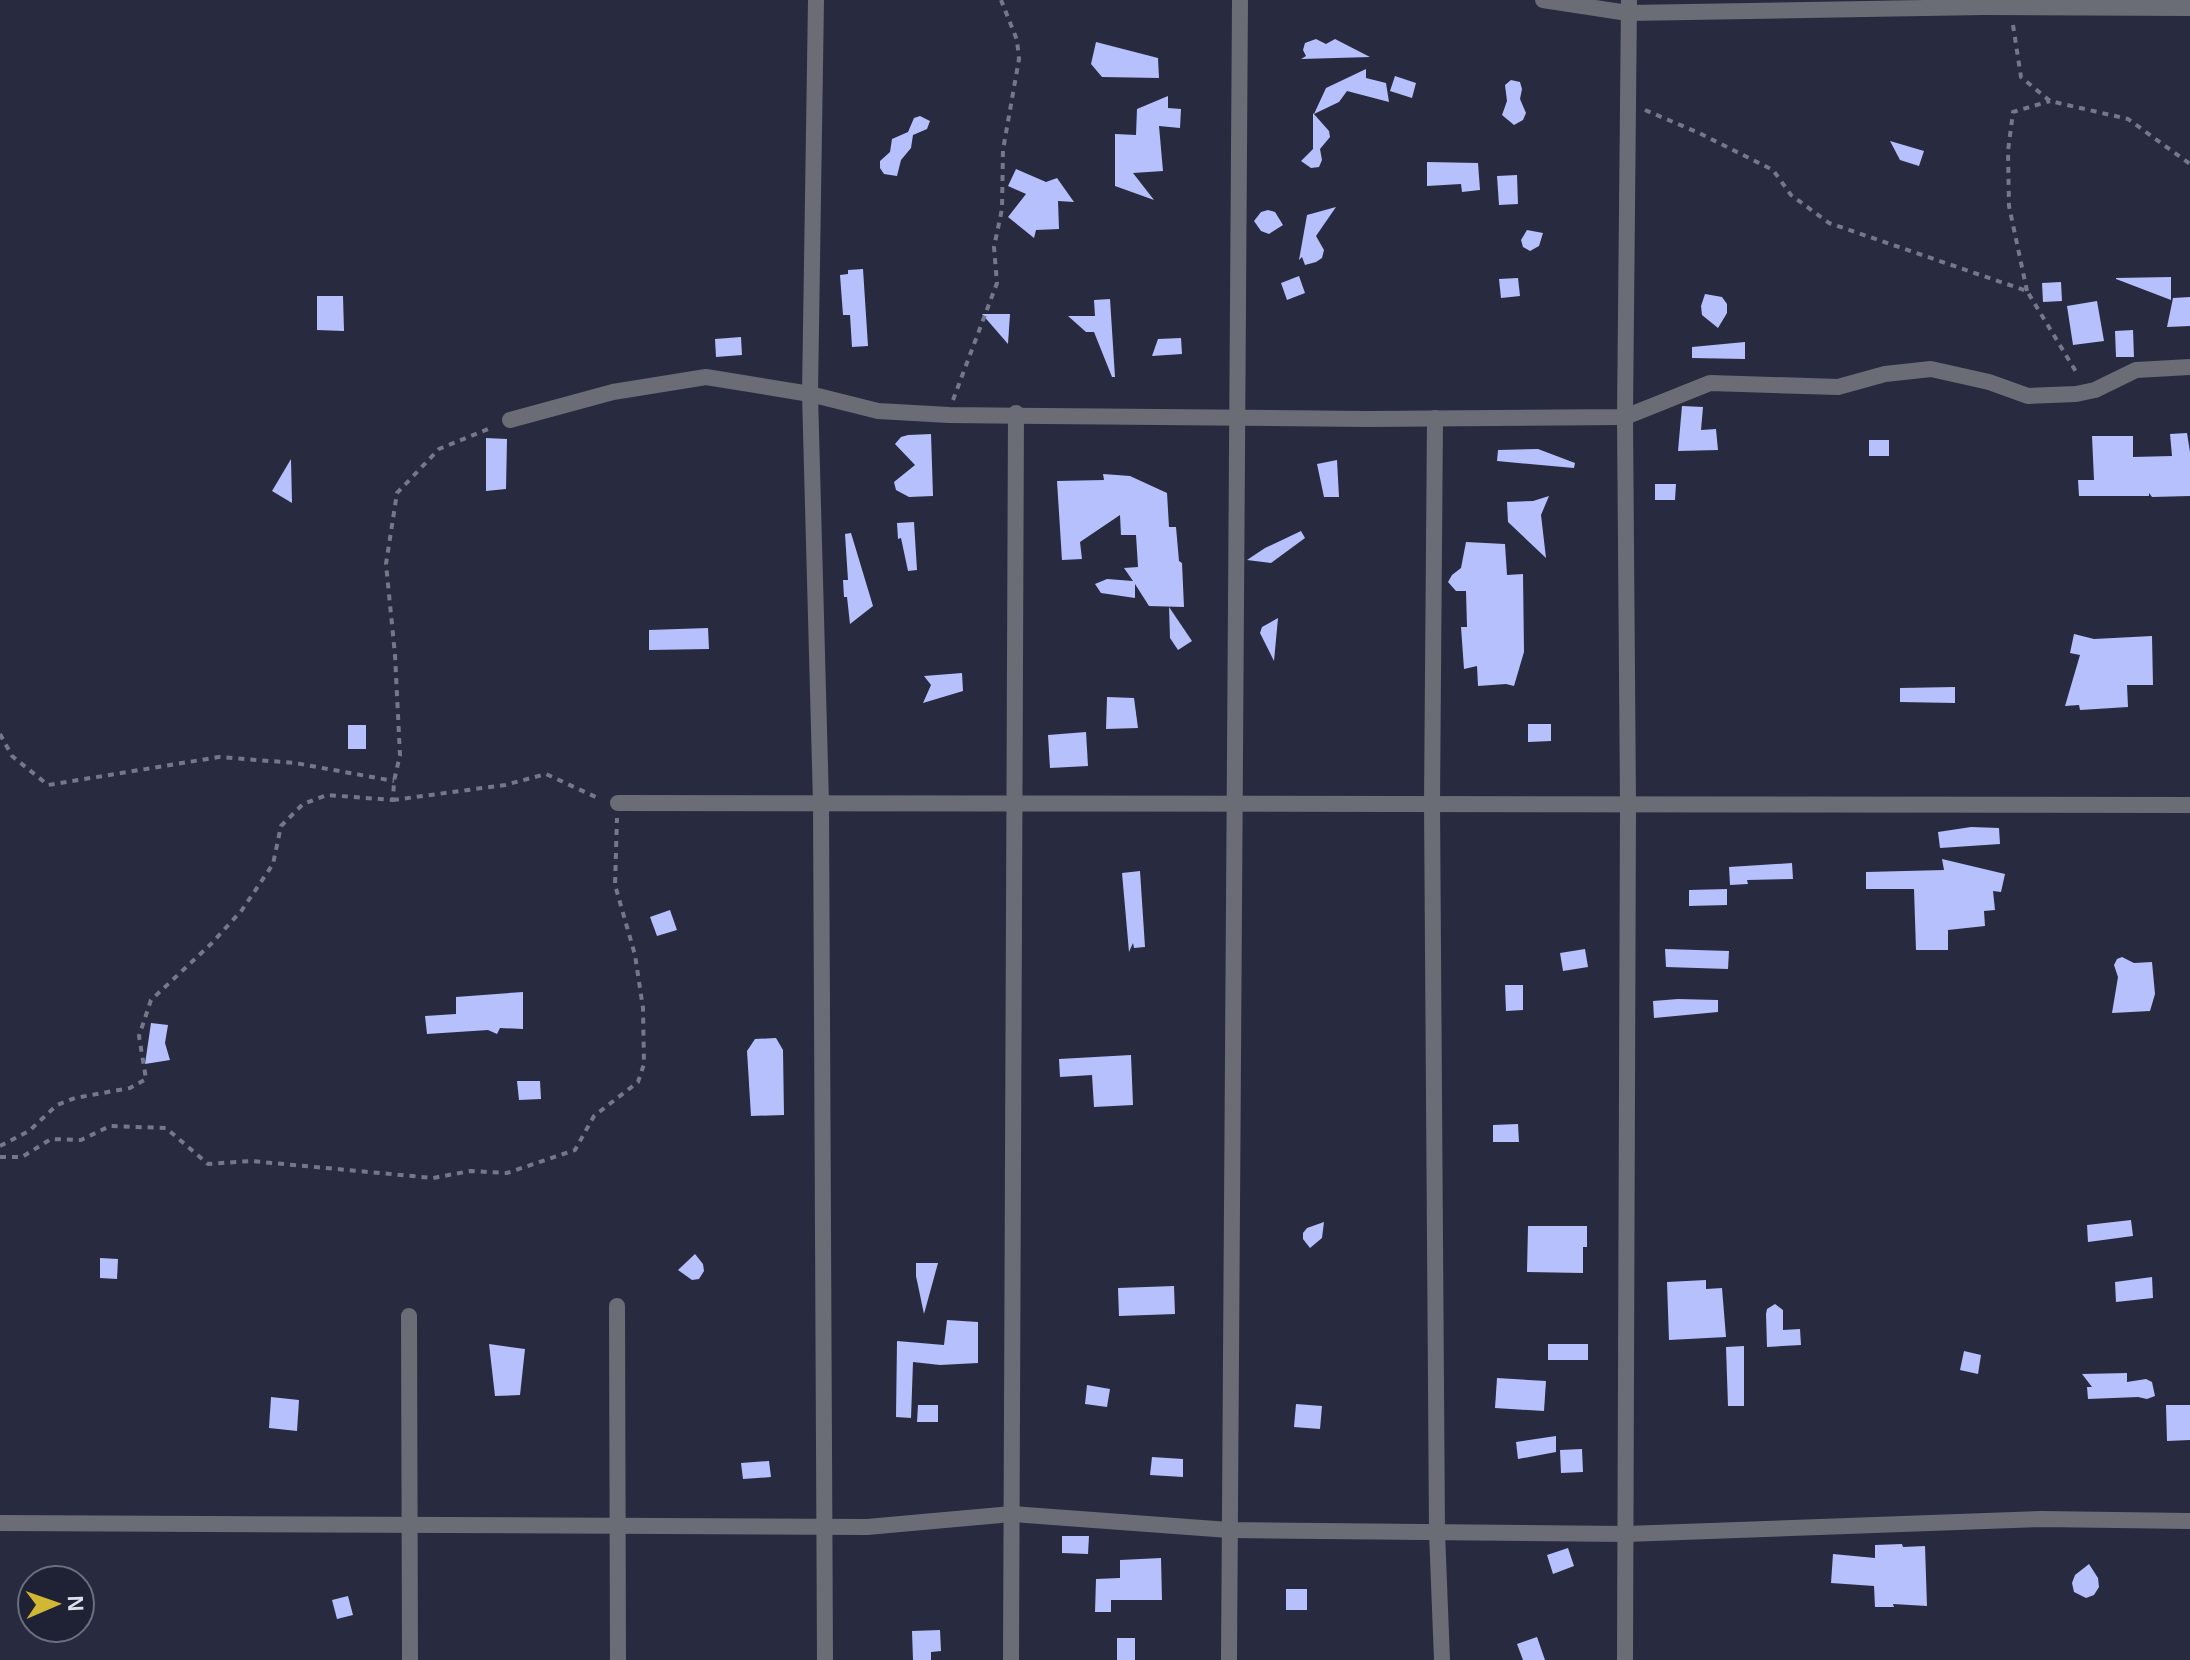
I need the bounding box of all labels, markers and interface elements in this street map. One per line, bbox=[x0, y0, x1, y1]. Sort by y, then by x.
north arrow bbox=[16, 1564, 96, 1644]
text: N bbox=[63, 1595, 88, 1612]

